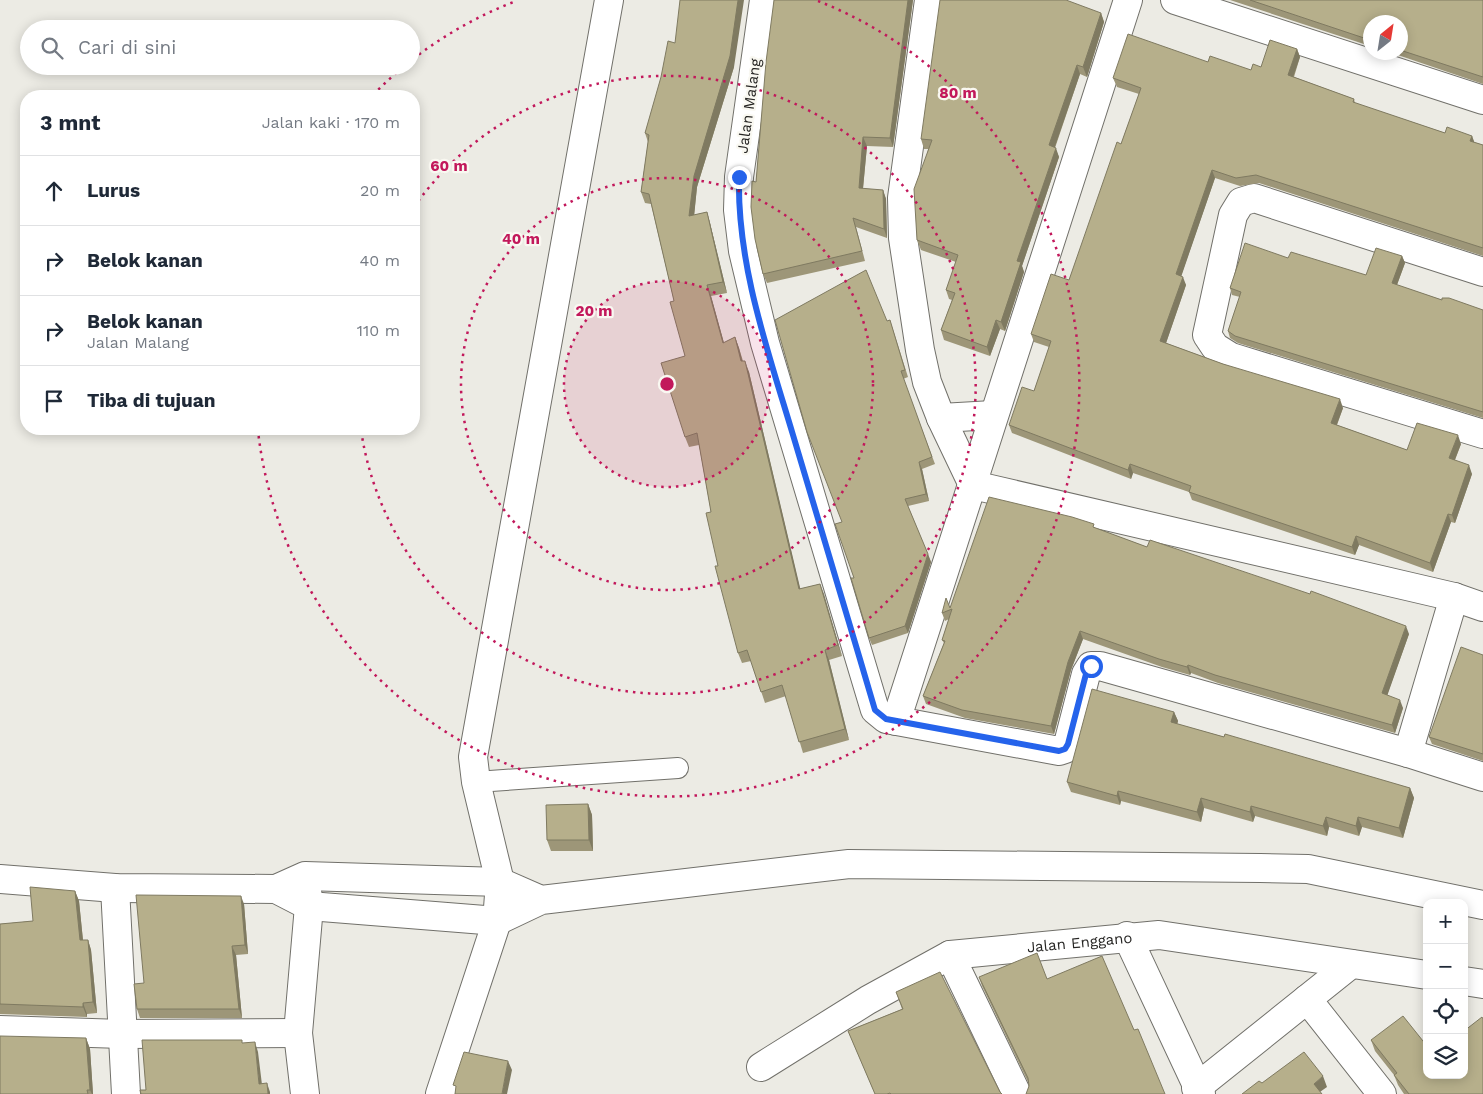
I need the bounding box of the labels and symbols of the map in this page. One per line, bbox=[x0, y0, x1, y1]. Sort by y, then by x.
north arrow bbox=[1363, 15, 1408, 60]
street label: Jalan Malang bbox=[733, 57, 765, 155]
text: 80 m bbox=[939, 84, 977, 102]
text: 60 m bbox=[430, 157, 468, 175]
route end bbox=[728, 166, 751, 189]
text: 40 m bbox=[502, 230, 540, 248]
text: 20 m bbox=[575, 302, 613, 320]
centre of rings bbox=[658, 375, 676, 393]
route start bbox=[1080, 655, 1103, 678]
street label: Jalan Enggano bbox=[1026, 929, 1133, 957]

